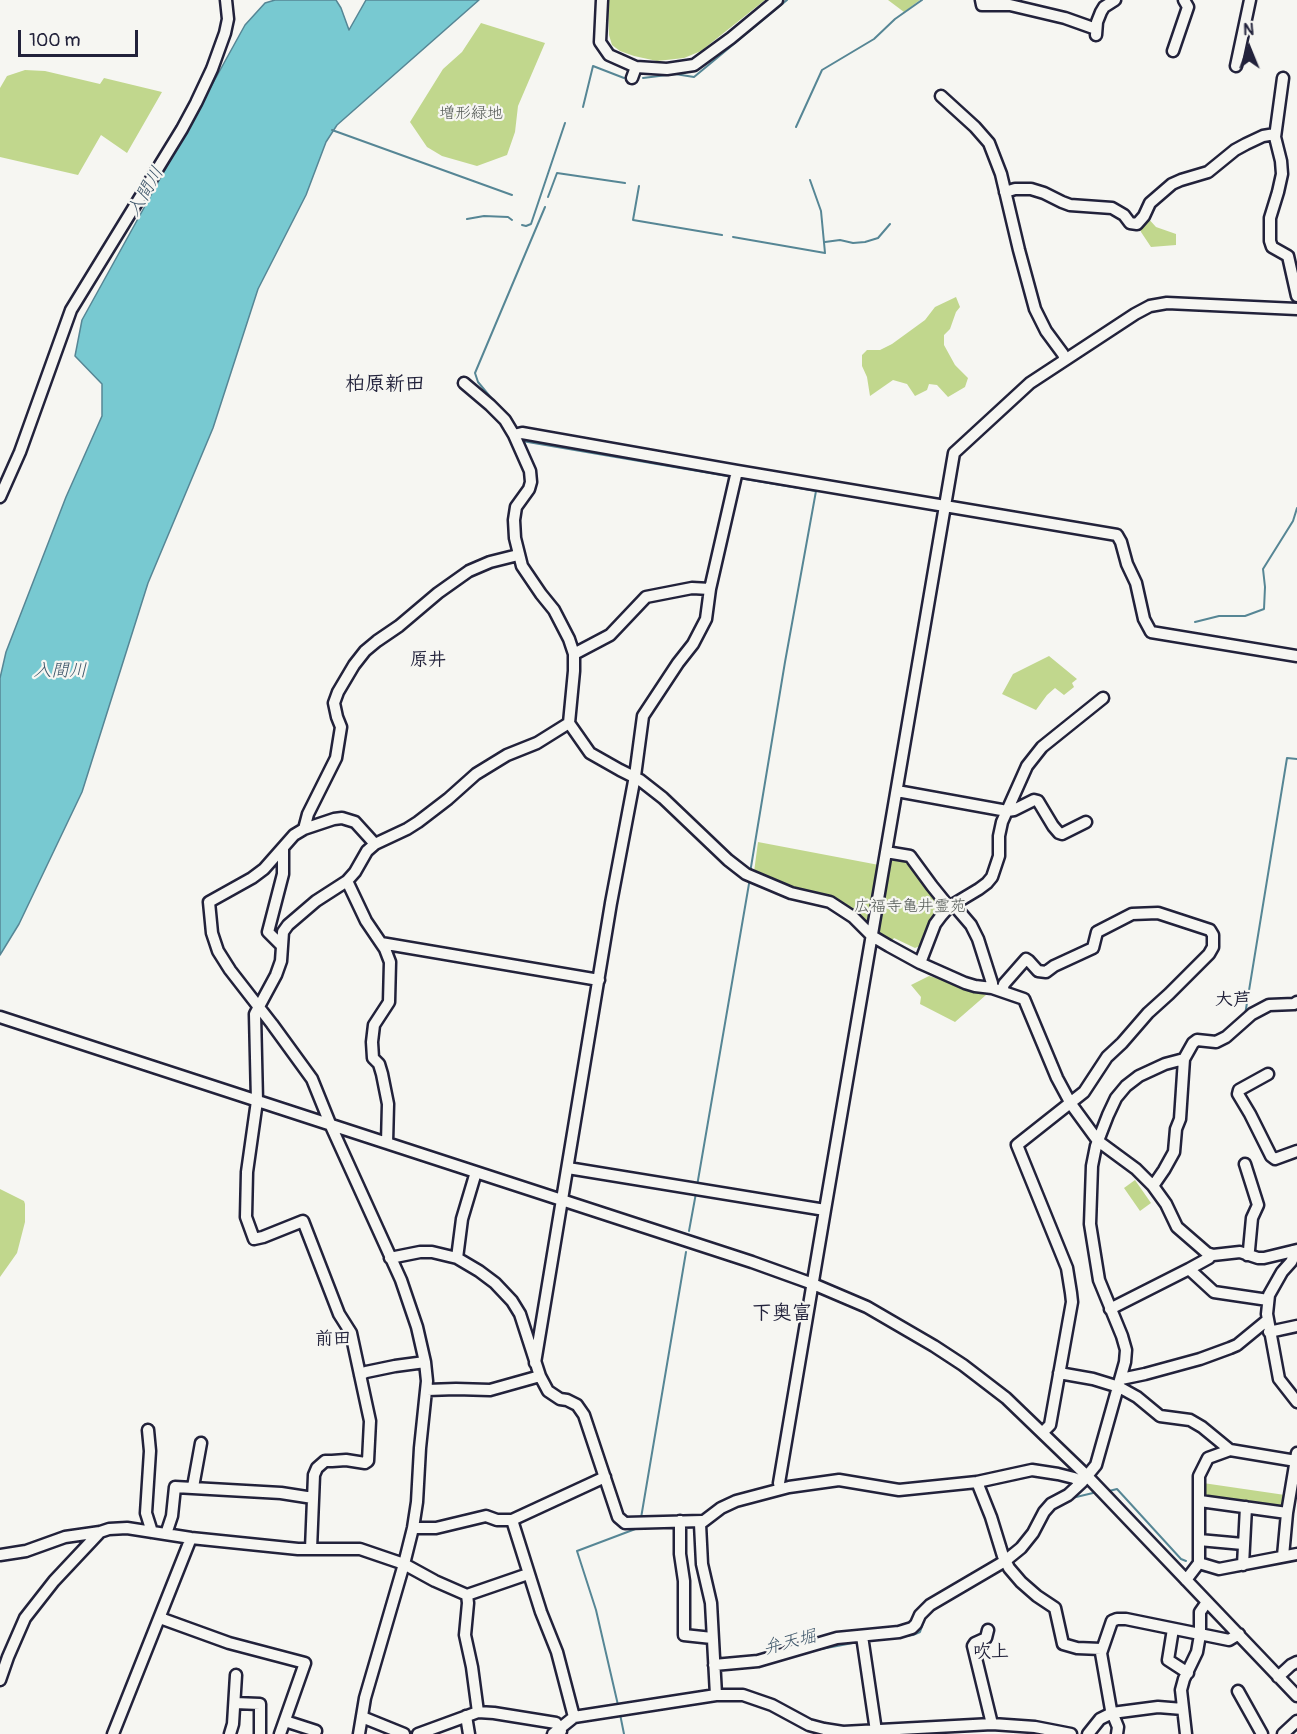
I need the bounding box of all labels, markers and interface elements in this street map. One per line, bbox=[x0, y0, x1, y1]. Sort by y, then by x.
scale bar bbox=[21, 18, 141, 56]
north arrow bbox=[1219, 18, 1279, 78]
text: N bbox=[1243, 20, 1254, 40]
text: 100 m bbox=[29, 29, 81, 52]
park label: 増形緑地 bbox=[439, 104, 503, 124]
water label: 入間川 bbox=[123, 163, 169, 221]
district label: 柏原新田 bbox=[345, 373, 425, 397]
district label: 原井 bbox=[410, 649, 446, 671]
water label: 入間川 bbox=[33, 660, 87, 682]
park label: 広福寺亀井霊苑 bbox=[854, 897, 966, 917]
district label: 大芦 bbox=[1215, 989, 1251, 1011]
district label: 下奥富 bbox=[752, 1302, 812, 1326]
district label: 前田 bbox=[315, 1328, 351, 1350]
water label: 弁天堀 bbox=[761, 1626, 819, 1660]
district label: 吹上 bbox=[973, 1641, 1009, 1663]

